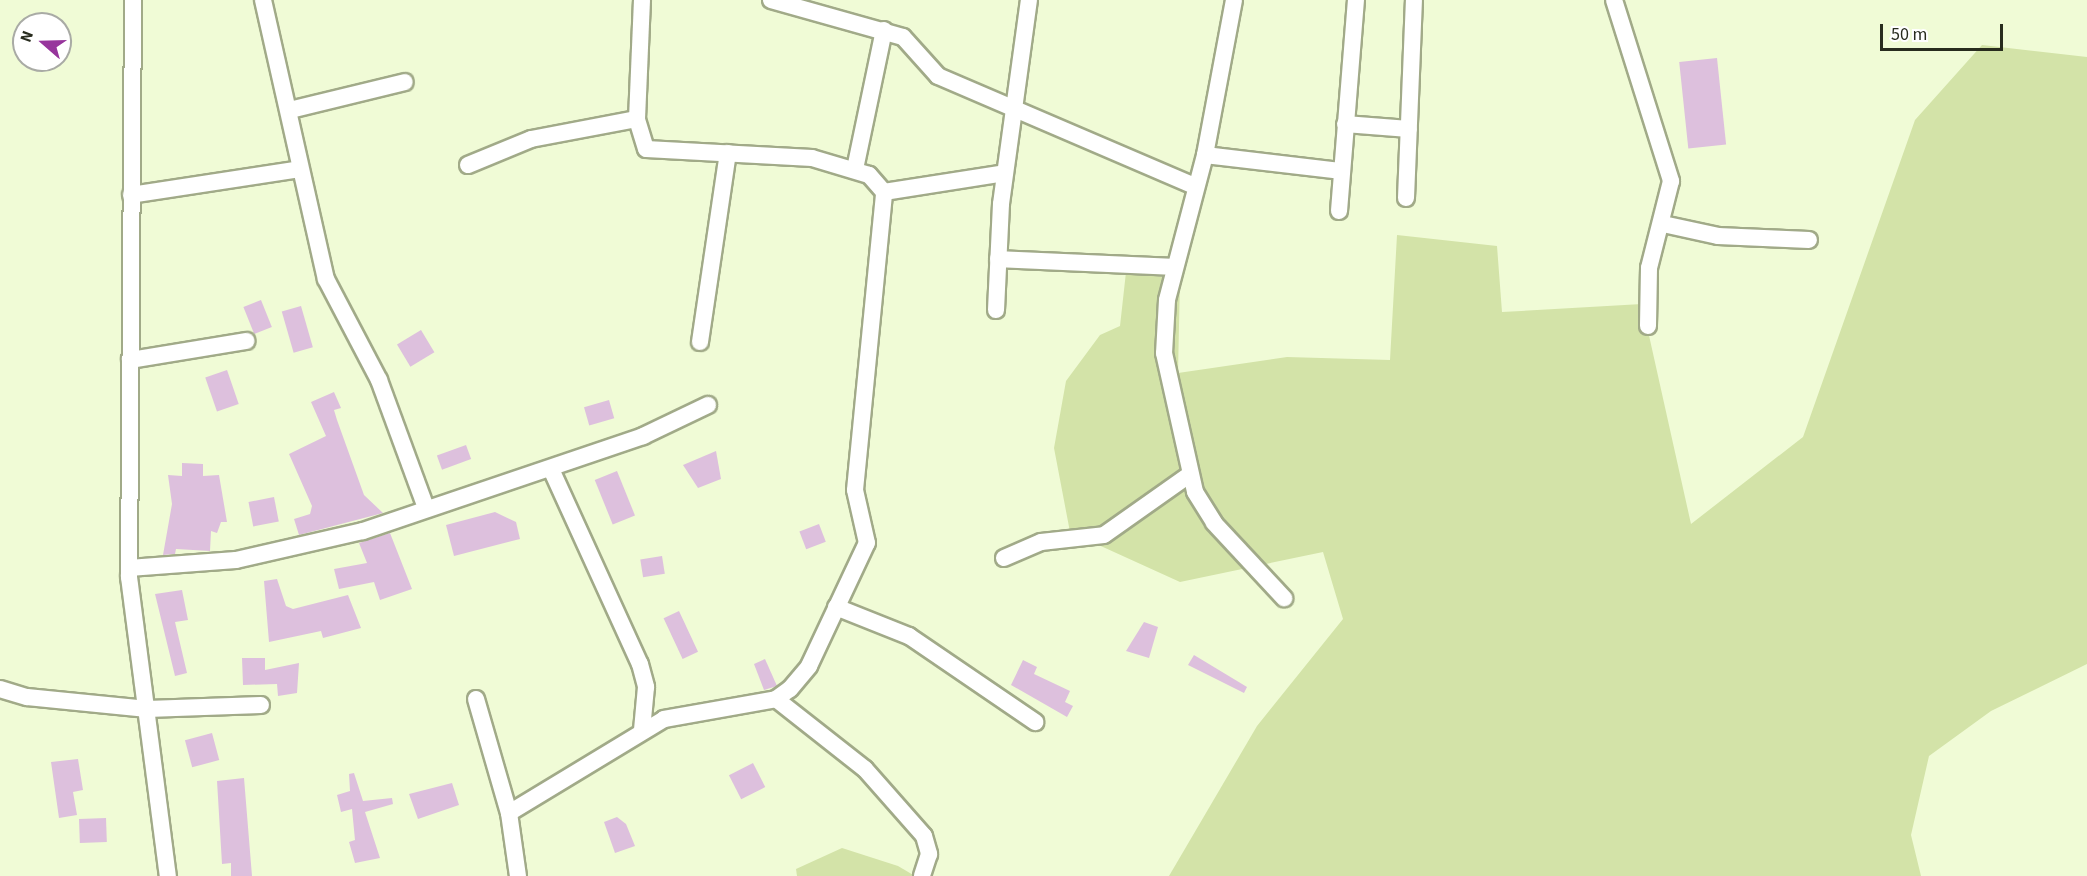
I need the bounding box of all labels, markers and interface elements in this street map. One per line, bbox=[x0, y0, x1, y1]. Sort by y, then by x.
north arrow bbox=[12, 12, 72, 72]
scale bar bbox=[1883, 12, 2006, 50]
text: 50 m bbox=[1891, 22, 1927, 47]
text: N bbox=[15, 28, 39, 45]

